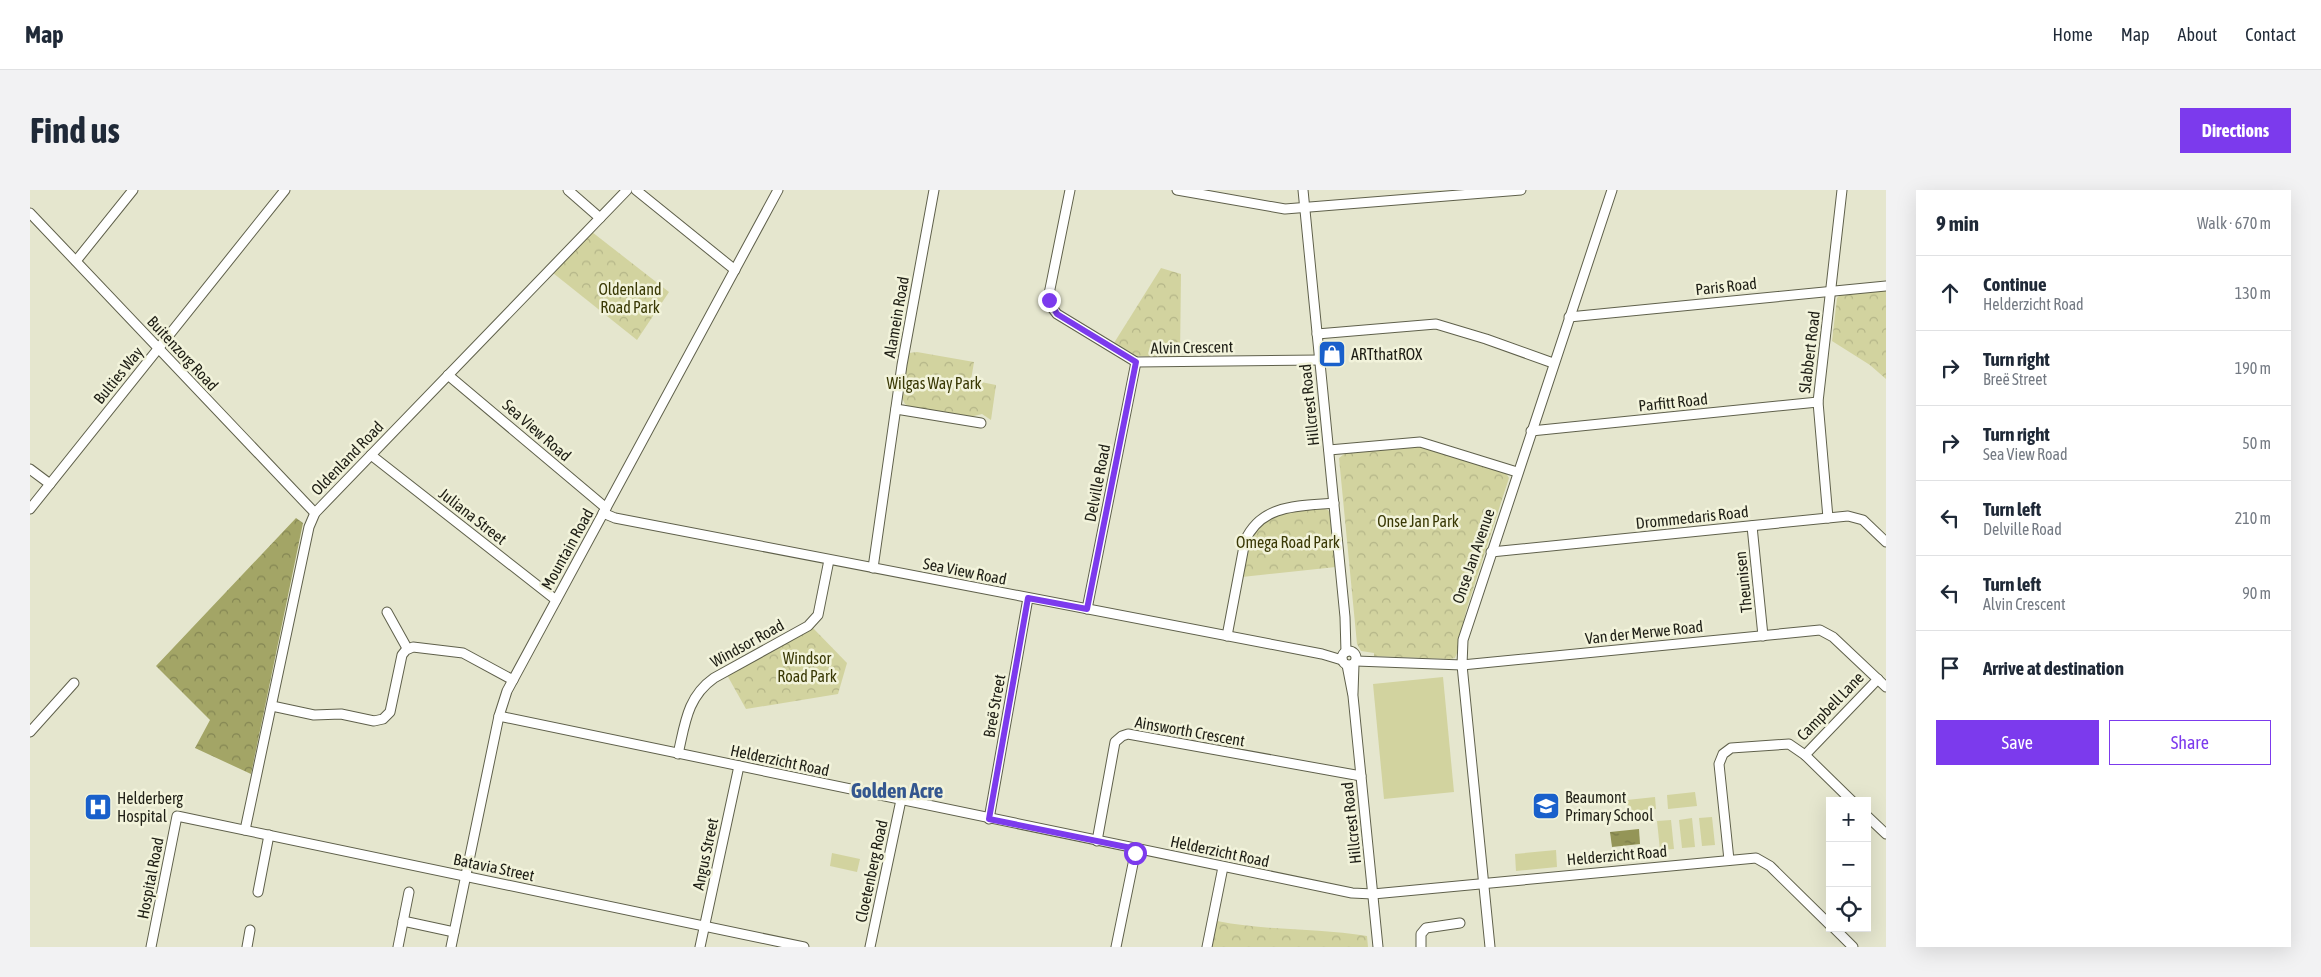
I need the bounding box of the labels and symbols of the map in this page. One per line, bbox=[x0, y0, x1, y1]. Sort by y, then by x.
street label: Paris Road bbox=[1694, 274, 1758, 298]
street label: Alamein Road bbox=[880, 275, 912, 359]
park label: Oldenland Road Park bbox=[598, 280, 662, 316]
route end bbox=[1038, 289, 1061, 312]
street label: Slabbert Road bbox=[1795, 310, 1823, 394]
street label: Buitenzorg Road bbox=[143, 312, 222, 395]
street label: Alvin Crescent bbox=[1151, 337, 1234, 357]
shop icon: ARTthatROX bbox=[1317, 339, 1347, 369]
street label: Bulties Way bbox=[90, 343, 147, 408]
place label: ARTthatROX bbox=[1351, 345, 1423, 363]
street label: Hillcrest Road bbox=[1296, 363, 1322, 447]
park label: Wilgas Way Park bbox=[886, 374, 982, 393]
street label: Parfitt Road bbox=[1637, 389, 1709, 415]
street label: Sea View Road bbox=[499, 395, 575, 465]
street label: Oldenland Road bbox=[307, 417, 387, 499]
street label: Delville Road bbox=[1081, 443, 1113, 523]
street label: Juliana Street bbox=[436, 484, 511, 548]
street label: Drommedaris Road bbox=[1635, 502, 1749, 532]
street label: Mountain Road bbox=[537, 505, 597, 593]
street label: Onse Jan Avenue bbox=[1448, 506, 1498, 606]
park label: Onse Jan Park bbox=[1377, 512, 1459, 530]
park label: Omega Road Park bbox=[1236, 533, 1340, 552]
street label: Theunisen bbox=[1731, 550, 1755, 614]
street label: Sea View Road bbox=[922, 554, 1008, 588]
street label: Windsor Road bbox=[707, 615, 787, 671]
street label: Van der Merwe Road bbox=[1584, 617, 1704, 647]
park label: Windsor Road Park bbox=[777, 649, 837, 685]
street label: Campbell Lane bbox=[1793, 668, 1868, 745]
street label: Breë Street bbox=[980, 673, 1008, 739]
street label: Ainsworth Crescent bbox=[1134, 712, 1247, 750]
street label: Helderzicht Road bbox=[729, 741, 831, 779]
district label: Golden Acre bbox=[851, 778, 943, 802]
street label: Hillcrest Road bbox=[1338, 781, 1364, 865]
place label: Beaumont Primary School bbox=[1565, 788, 1654, 825]
place label: Helderberg Hospital bbox=[117, 789, 183, 826]
school or university icon: Beaumont Primary School bbox=[1531, 791, 1561, 821]
hospital icon: Helderberg Hospital bbox=[83, 792, 113, 822]
street label: Angus Street bbox=[689, 816, 722, 892]
street label: Cloetenberg Road bbox=[851, 818, 892, 924]
street label: Helderzicht Road bbox=[1169, 832, 1271, 870]
street label: Hospital Road bbox=[133, 836, 168, 921]
route start bbox=[1124, 842, 1147, 865]
street label: Helderzicht Road bbox=[1566, 842, 1668, 868]
street label: Batavia Street bbox=[452, 850, 536, 884]

